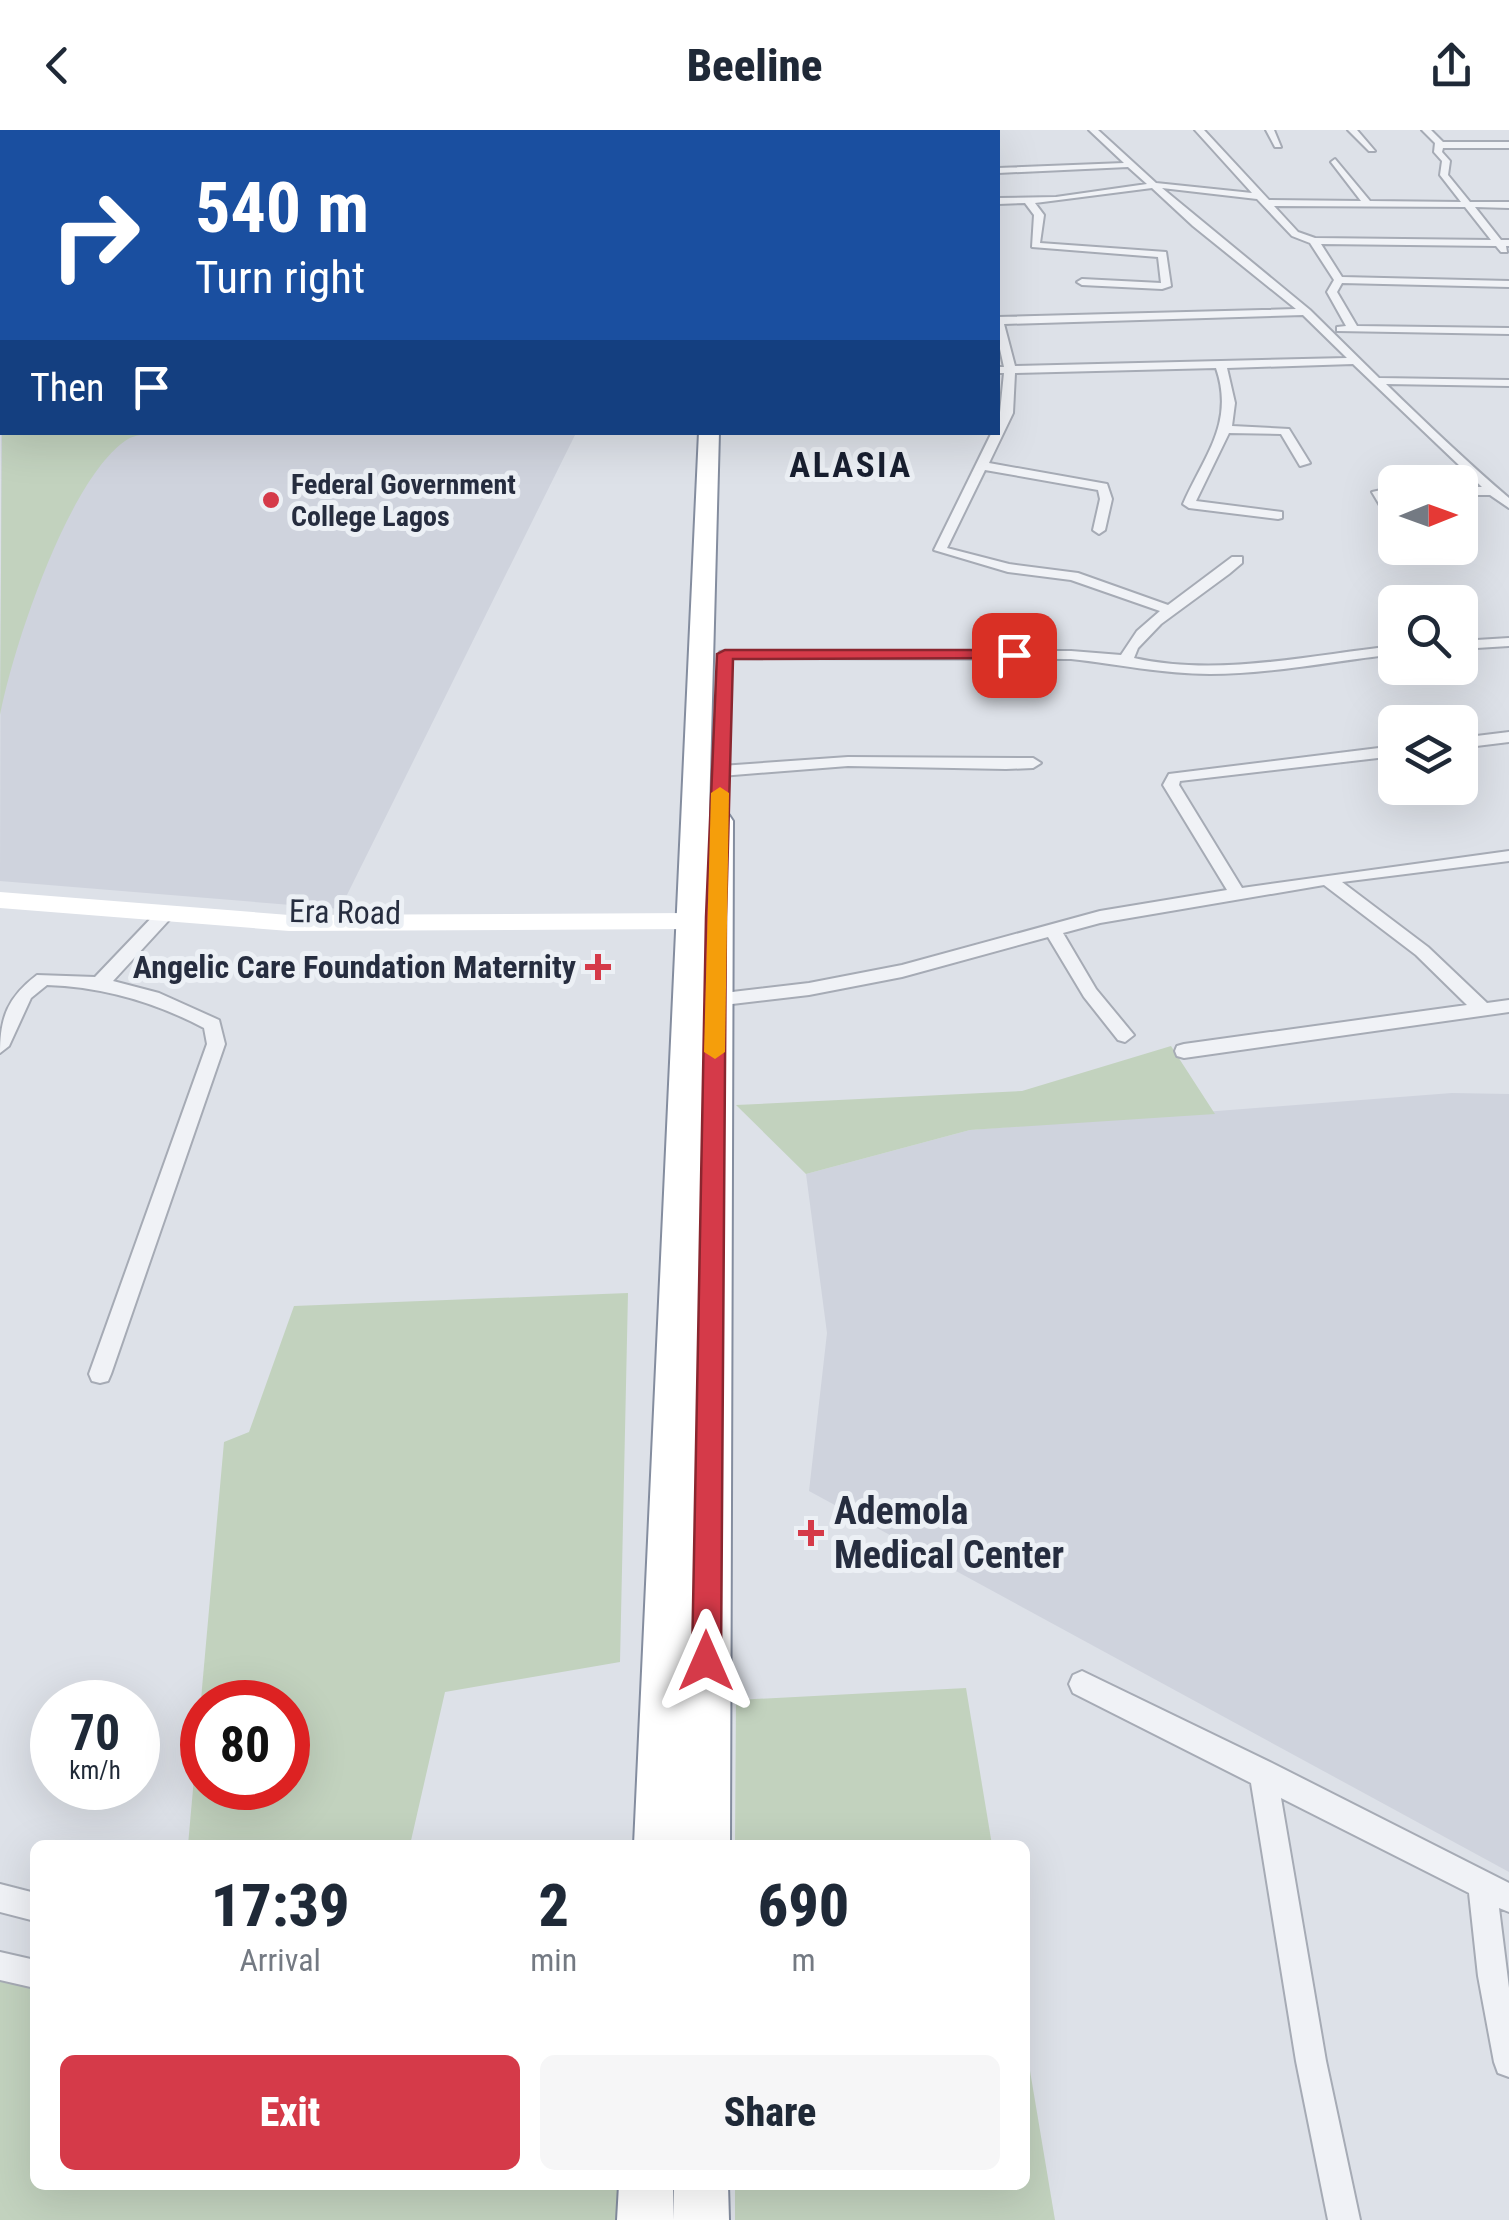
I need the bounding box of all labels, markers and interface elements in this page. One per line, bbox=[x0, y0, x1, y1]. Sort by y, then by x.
icon: back bbox=[30, 38, 85, 93]
icon: share bbox=[1424, 38, 1479, 93]
text: Beeline bbox=[687, 39, 822, 92]
text: 540 m bbox=[195, 167, 369, 249]
icon: right bbox=[30, 170, 160, 300]
text: Turn right bbox=[195, 251, 365, 304]
icon: arrive bbox=[124, 360, 179, 415]
text: Then bbox=[30, 366, 104, 410]
district label: ALASIA bbox=[789, 445, 913, 486]
north arrow bbox=[1378, 465, 1478, 565]
map controls bbox=[1378, 465, 1478, 805]
place label: Federal Government College Lagos bbox=[291, 468, 516, 533]
marker: Federal Government College Lagos bbox=[260, 489, 282, 511]
button: search bbox=[1378, 585, 1478, 685]
pin bbox=[972, 613, 1057, 698]
icon: arrive bbox=[987, 628, 1042, 683]
button: layers bbox=[1378, 705, 1478, 805]
street label: Era Road bbox=[289, 892, 401, 932]
place label: Angelic Care Foundation Maternity bbox=[133, 948, 576, 986]
marker: Angelic Care Foundation Maternity bbox=[585, 954, 611, 980]
place label: Ademola Medical Center bbox=[834, 1489, 1064, 1577]
marker: Ademola Medical Center bbox=[798, 1520, 824, 1546]
position arrow bbox=[654, 1609, 758, 1713]
speed limit sign: 80 bbox=[180, 1680, 310, 1810]
text: 70 bbox=[70, 1704, 120, 1762]
text: km/h bbox=[69, 1756, 121, 1785]
text: 17:39 bbox=[211, 1870, 350, 1941]
text: 2 bbox=[538, 1870, 569, 1941]
text: 690 bbox=[758, 1870, 849, 1941]
text: Arrival bbox=[239, 1941, 321, 1979]
text: min bbox=[530, 1941, 577, 1979]
text: m bbox=[792, 1941, 816, 1979]
button: Exit bbox=[60, 2055, 520, 2170]
button: Share bbox=[540, 2055, 1000, 2170]

